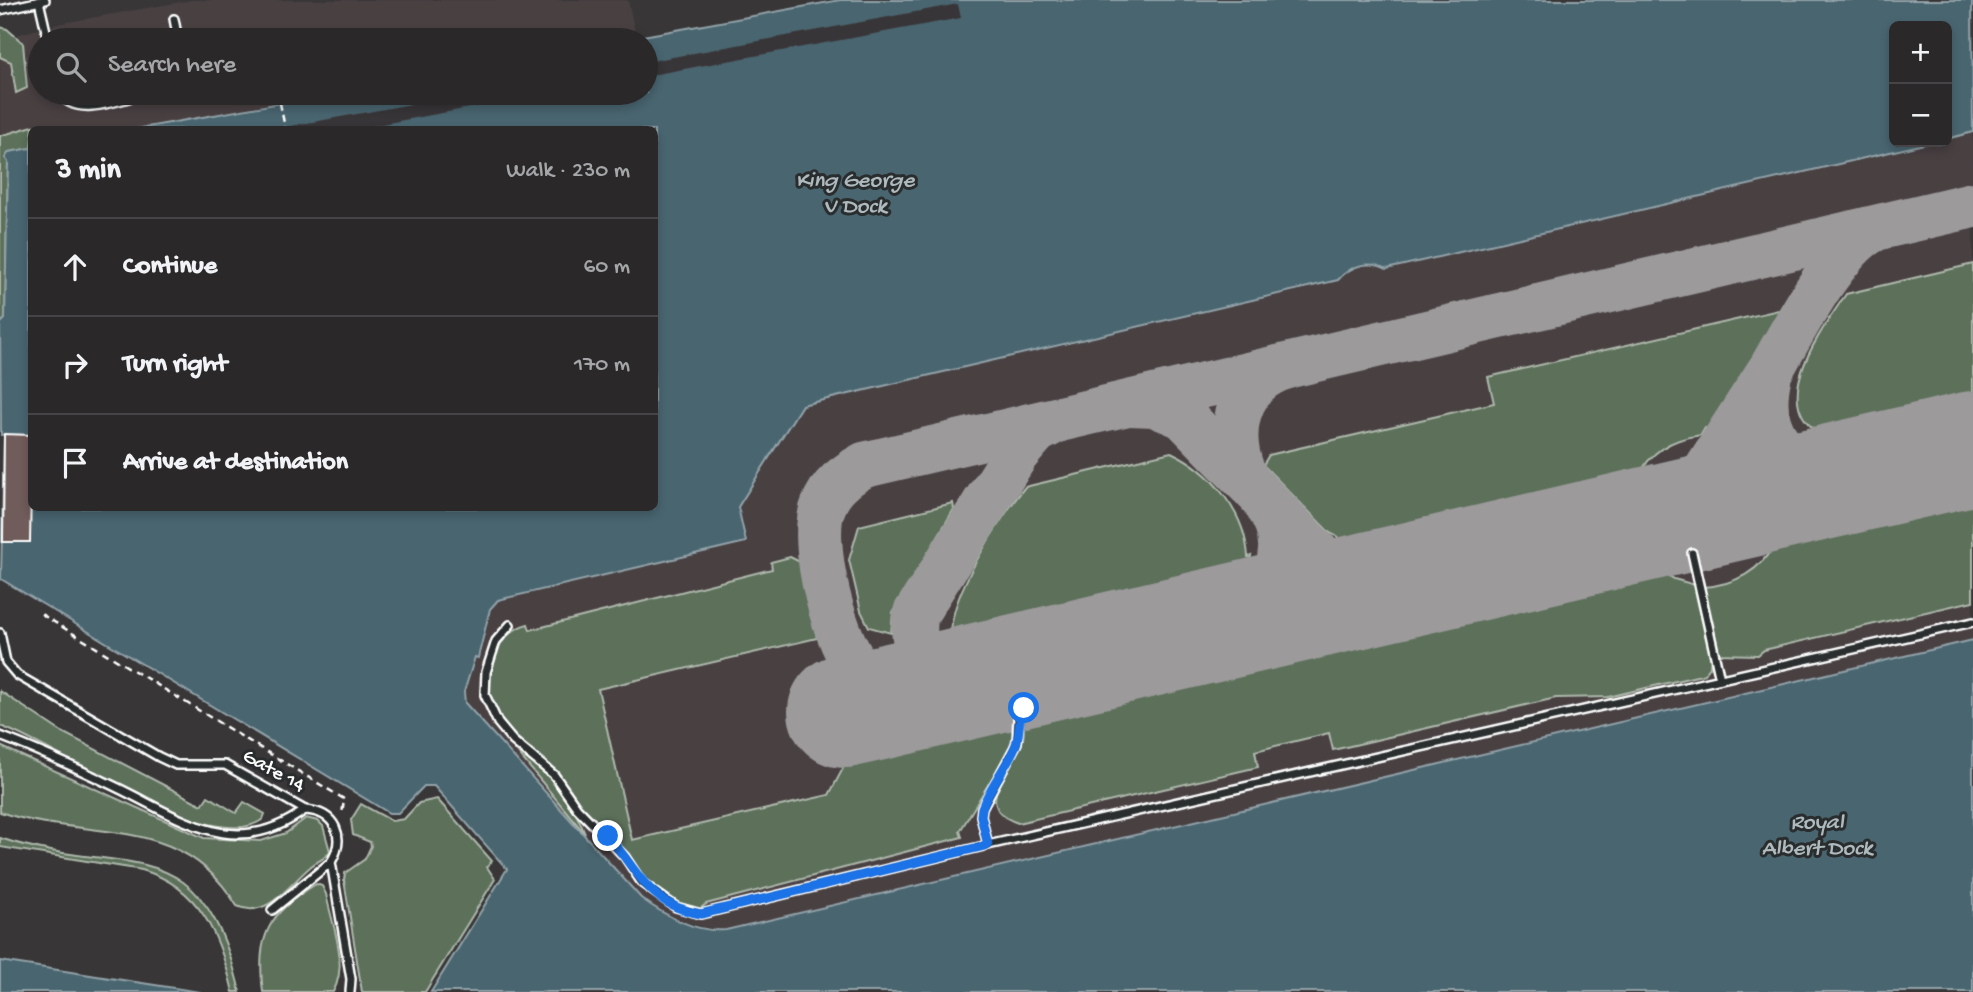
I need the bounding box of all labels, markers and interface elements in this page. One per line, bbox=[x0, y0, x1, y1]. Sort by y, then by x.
map controls bbox=[1889, 21, 1952, 147]
button: + bbox=[1889, 21, 1952, 84]
search box bbox=[28, 28, 658, 105]
icon: search bbox=[52, 48, 90, 86]
text: Search here bbox=[108, 51, 236, 82]
button: − bbox=[1889, 84, 1952, 147]
text: 3 min bbox=[56, 154, 121, 189]
text: Walk · 230 m bbox=[506, 158, 630, 185]
water label: King George V Dock bbox=[796, 168, 915, 221]
icon: ahead bbox=[56, 248, 94, 286]
text: Continue bbox=[123, 252, 217, 283]
text: 60 m bbox=[584, 254, 630, 281]
icon: right bbox=[56, 346, 94, 384]
text: Turn right bbox=[123, 350, 227, 381]
text: 170 m bbox=[574, 352, 630, 379]
icon: arrive bbox=[56, 444, 94, 482]
text: Arrive at destination bbox=[123, 448, 348, 479]
route start bbox=[1008, 692, 1039, 723]
street label: Gate 14 bbox=[237, 745, 309, 799]
water label: Royal Albert Dock bbox=[1762, 810, 1875, 863]
route end bbox=[592, 820, 623, 851]

